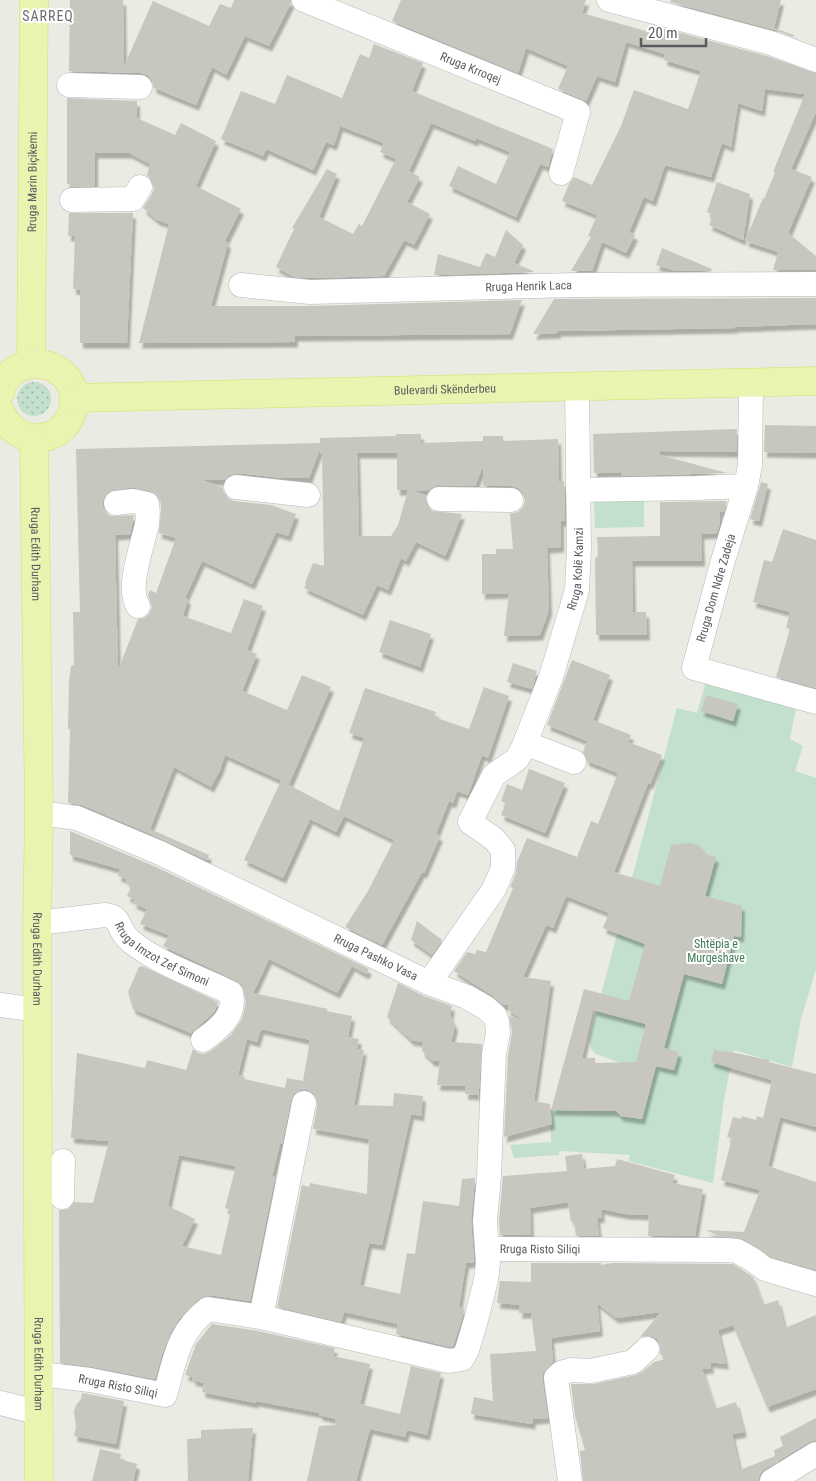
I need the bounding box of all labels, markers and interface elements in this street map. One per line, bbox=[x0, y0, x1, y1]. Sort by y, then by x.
district label: SARREQ bbox=[22, 8, 74, 24]
scale bar bbox=[641, 15, 706, 47]
text: 20 m bbox=[648, 24, 678, 42]
street label: Rruga Krroqej bbox=[438, 49, 503, 87]
street label: Rruga Marin Biçikemi bbox=[25, 132, 40, 232]
street label: Rruga Henrik Laca bbox=[485, 278, 572, 294]
street label: Bulevardi Skënderbeu bbox=[394, 381, 496, 398]
street label: Rruga Edith Durham bbox=[28, 507, 43, 601]
street label: Rruga Kolë Kamzi bbox=[564, 528, 586, 612]
street label: Rruga Dom Ndre Zadeja bbox=[694, 532, 738, 644]
street label: Rruga Edith Durham bbox=[30, 912, 44, 1006]
street label: Rruga Imzot Zef Simoni bbox=[112, 920, 211, 989]
street label: Rruga Pashko Vasa bbox=[331, 931, 420, 984]
park label: Shtëpia e Murgeshave bbox=[687, 937, 745, 965]
street label: Rruga Risto Siliqi bbox=[500, 1242, 580, 1256]
street label: Rruga Edith Durham bbox=[31, 1317, 46, 1411]
street label: Rruga Risto Siliqi bbox=[77, 1371, 159, 1401]

